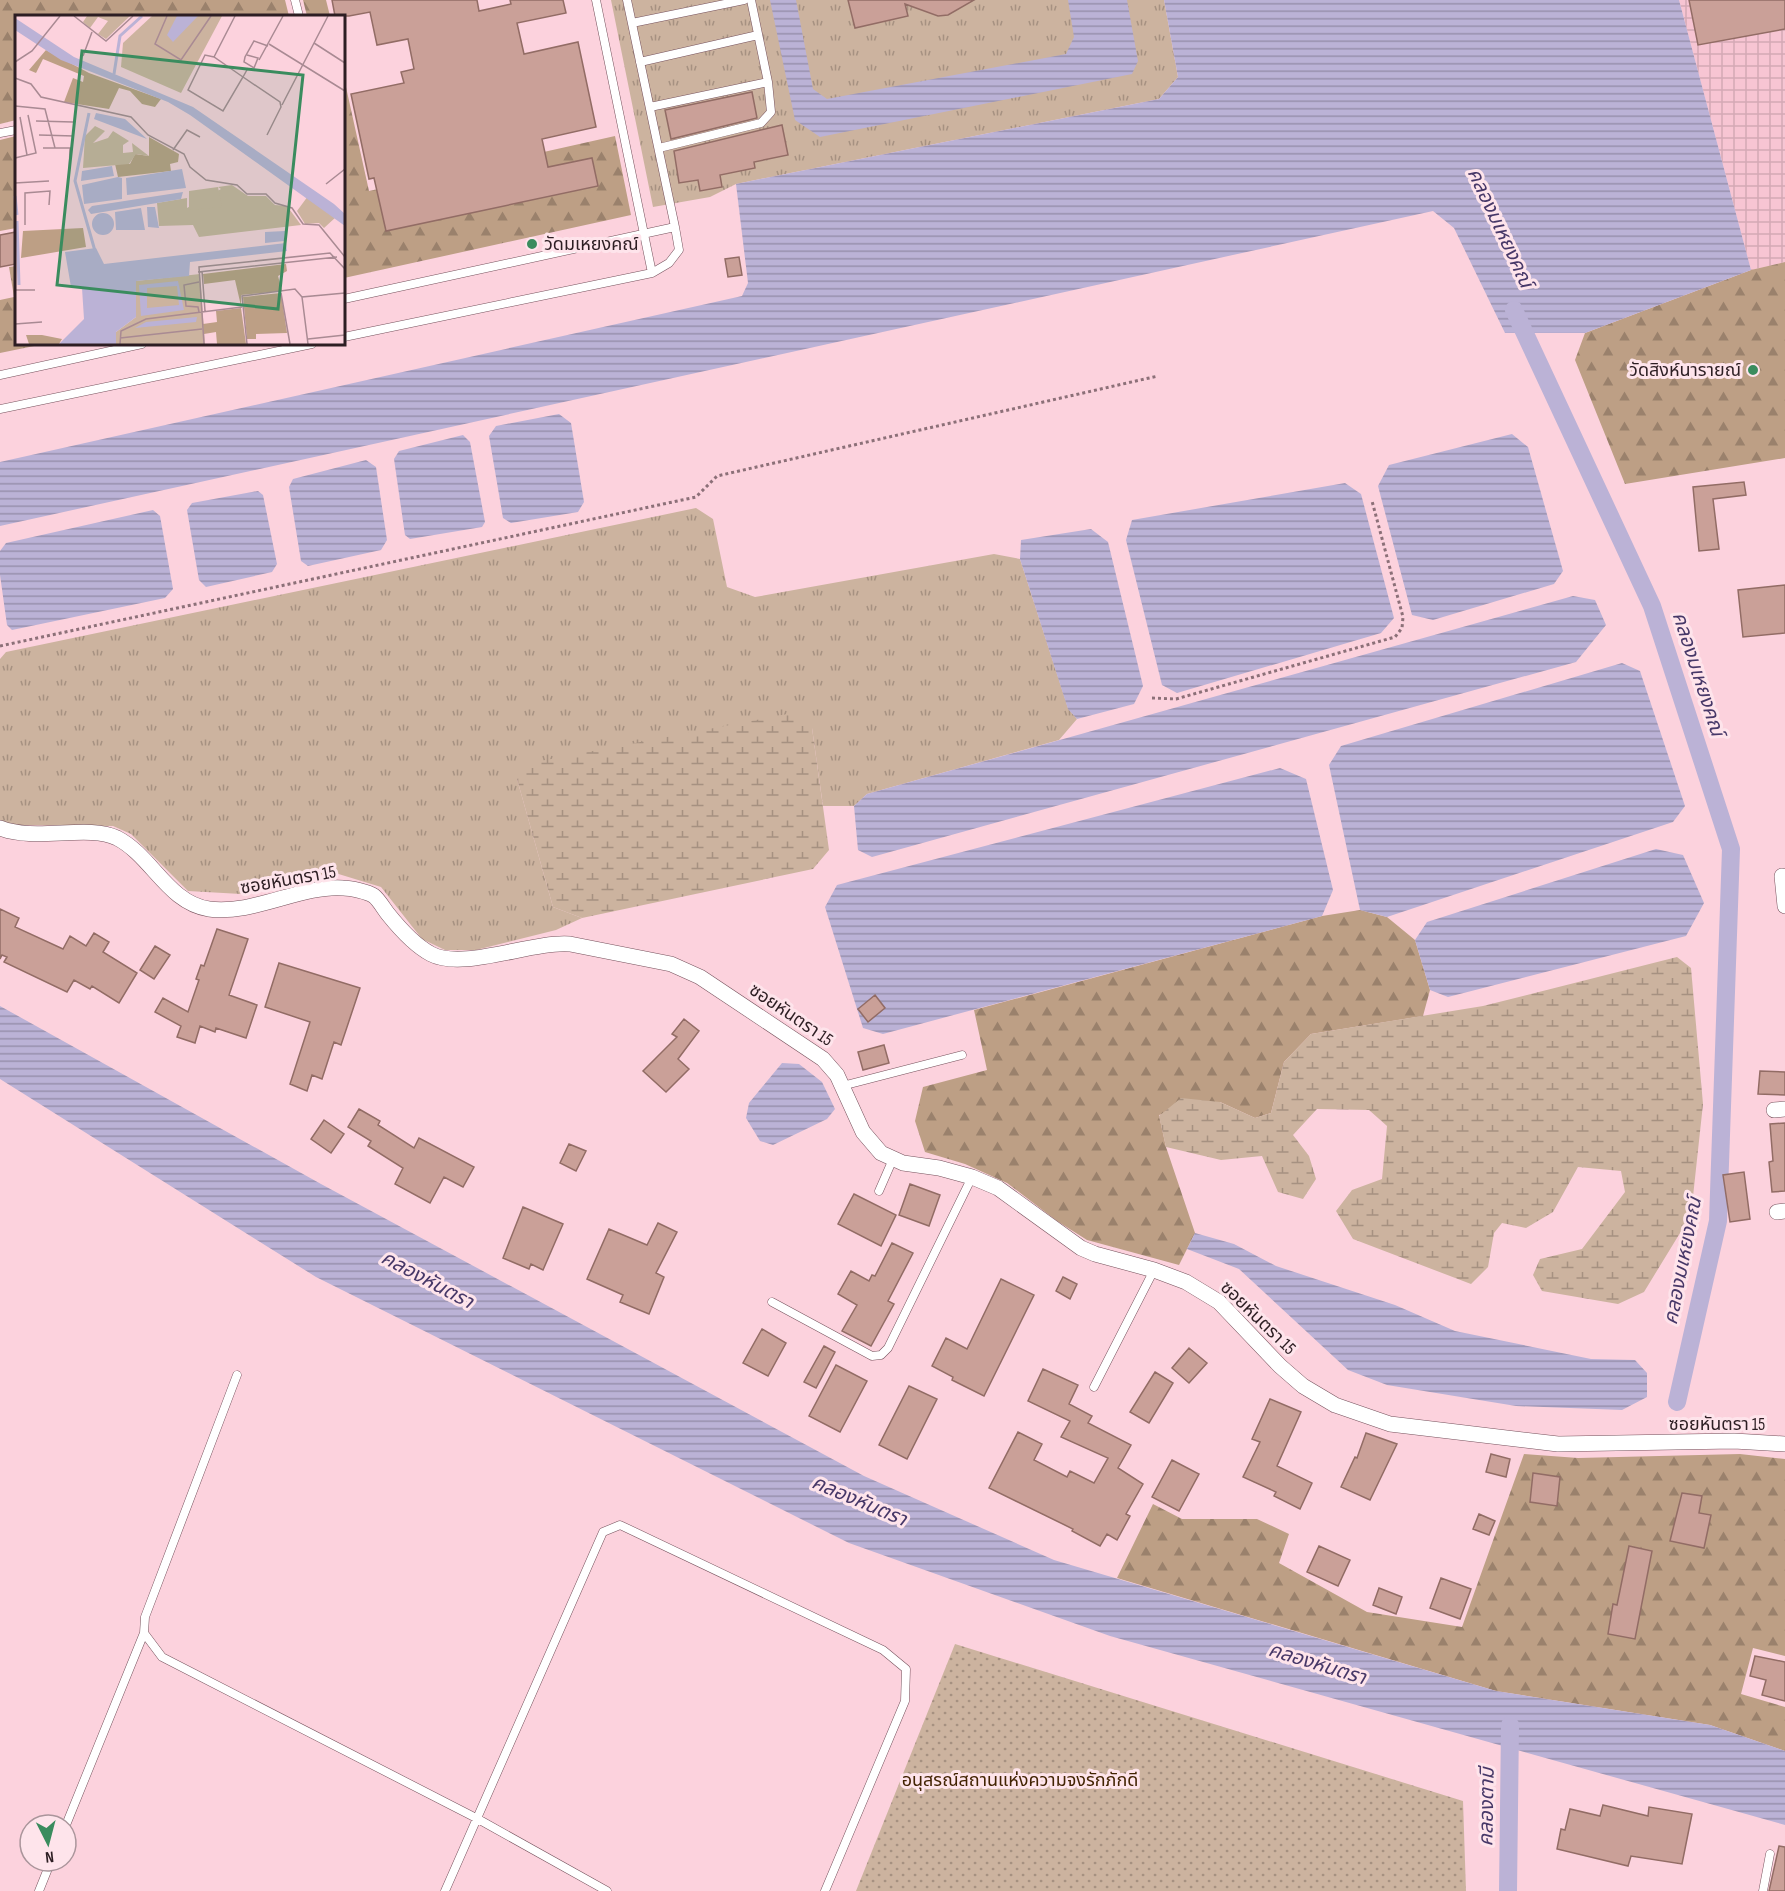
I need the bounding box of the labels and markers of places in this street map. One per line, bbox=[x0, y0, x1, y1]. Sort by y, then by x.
place label: วัดมเหยงคณ์ bbox=[544, 234, 639, 255]
marker: วัดมเหยงคณ์ bbox=[525, 237, 539, 251]
place label: วัดสิงห์นารายณ์ bbox=[1629, 360, 1741, 381]
marker: วัดสิงห์นารายณ์ bbox=[1746, 363, 1760, 377]

